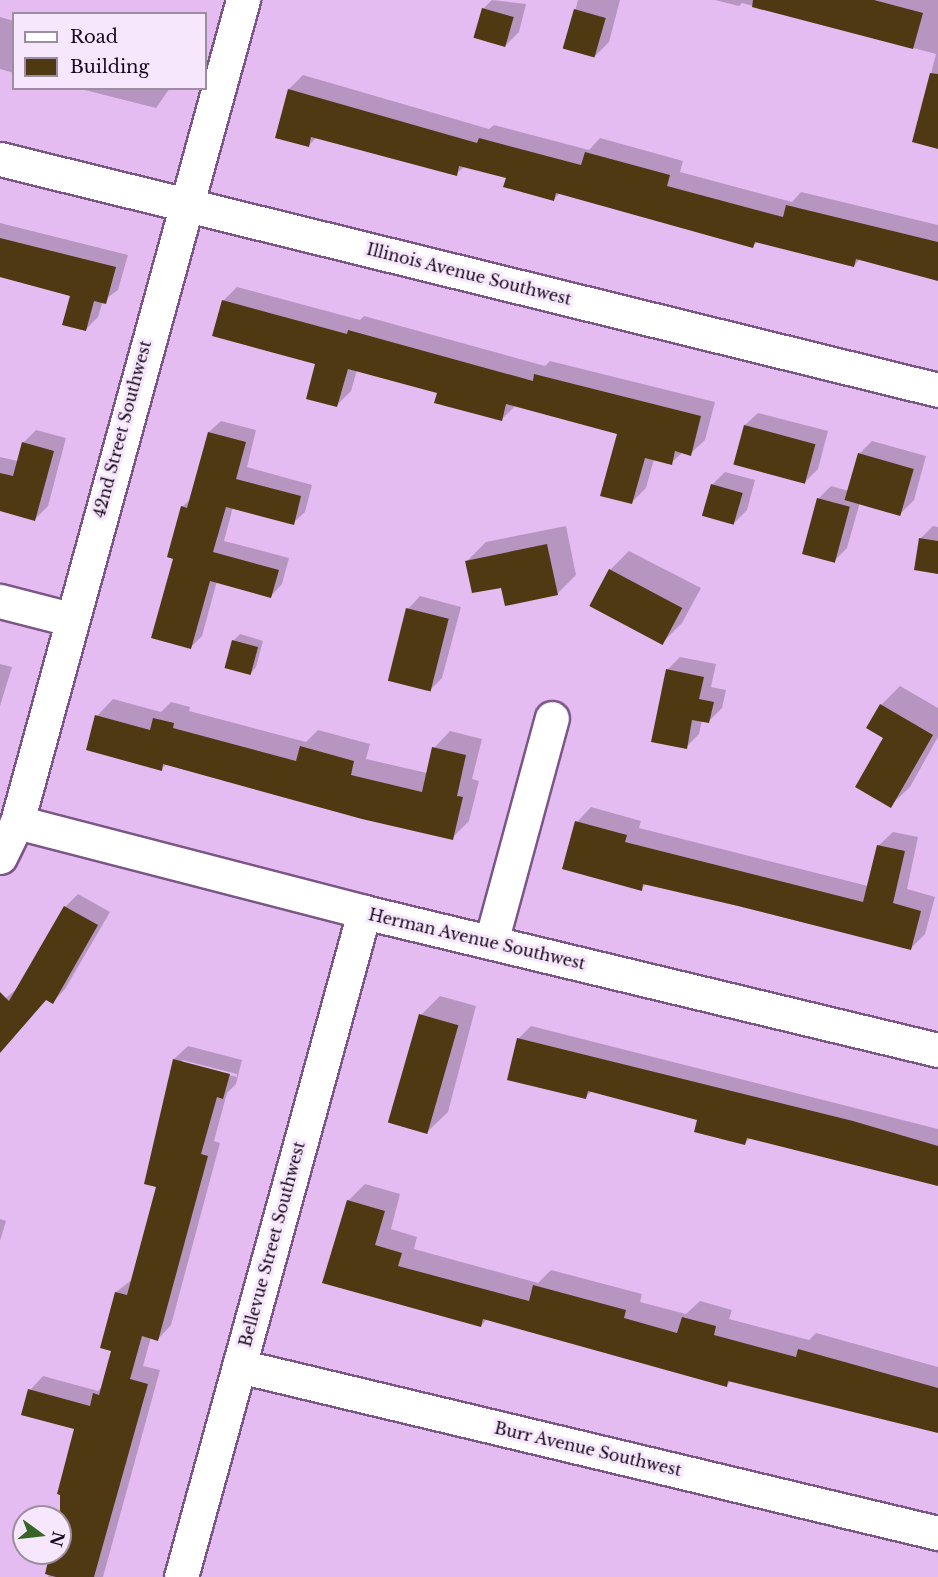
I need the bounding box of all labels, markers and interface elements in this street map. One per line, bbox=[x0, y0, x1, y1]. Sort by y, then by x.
legend bbox=[12, 12, 207, 90]
text: Road bbox=[70, 26, 118, 48]
text: Building bbox=[70, 56, 149, 78]
street label: Illinois Avenue Southwest bbox=[364, 239, 574, 309]
street label: 42nd Street Southwest bbox=[89, 338, 155, 520]
street label: Herman Avenue Southwest bbox=[366, 905, 588, 973]
street label: Bellevue Street Southwest bbox=[235, 1139, 309, 1349]
street label: Burr Avenue Southwest bbox=[492, 1418, 684, 1480]
north arrow bbox=[12, 1505, 72, 1565]
text: N bbox=[46, 1529, 69, 1549]

